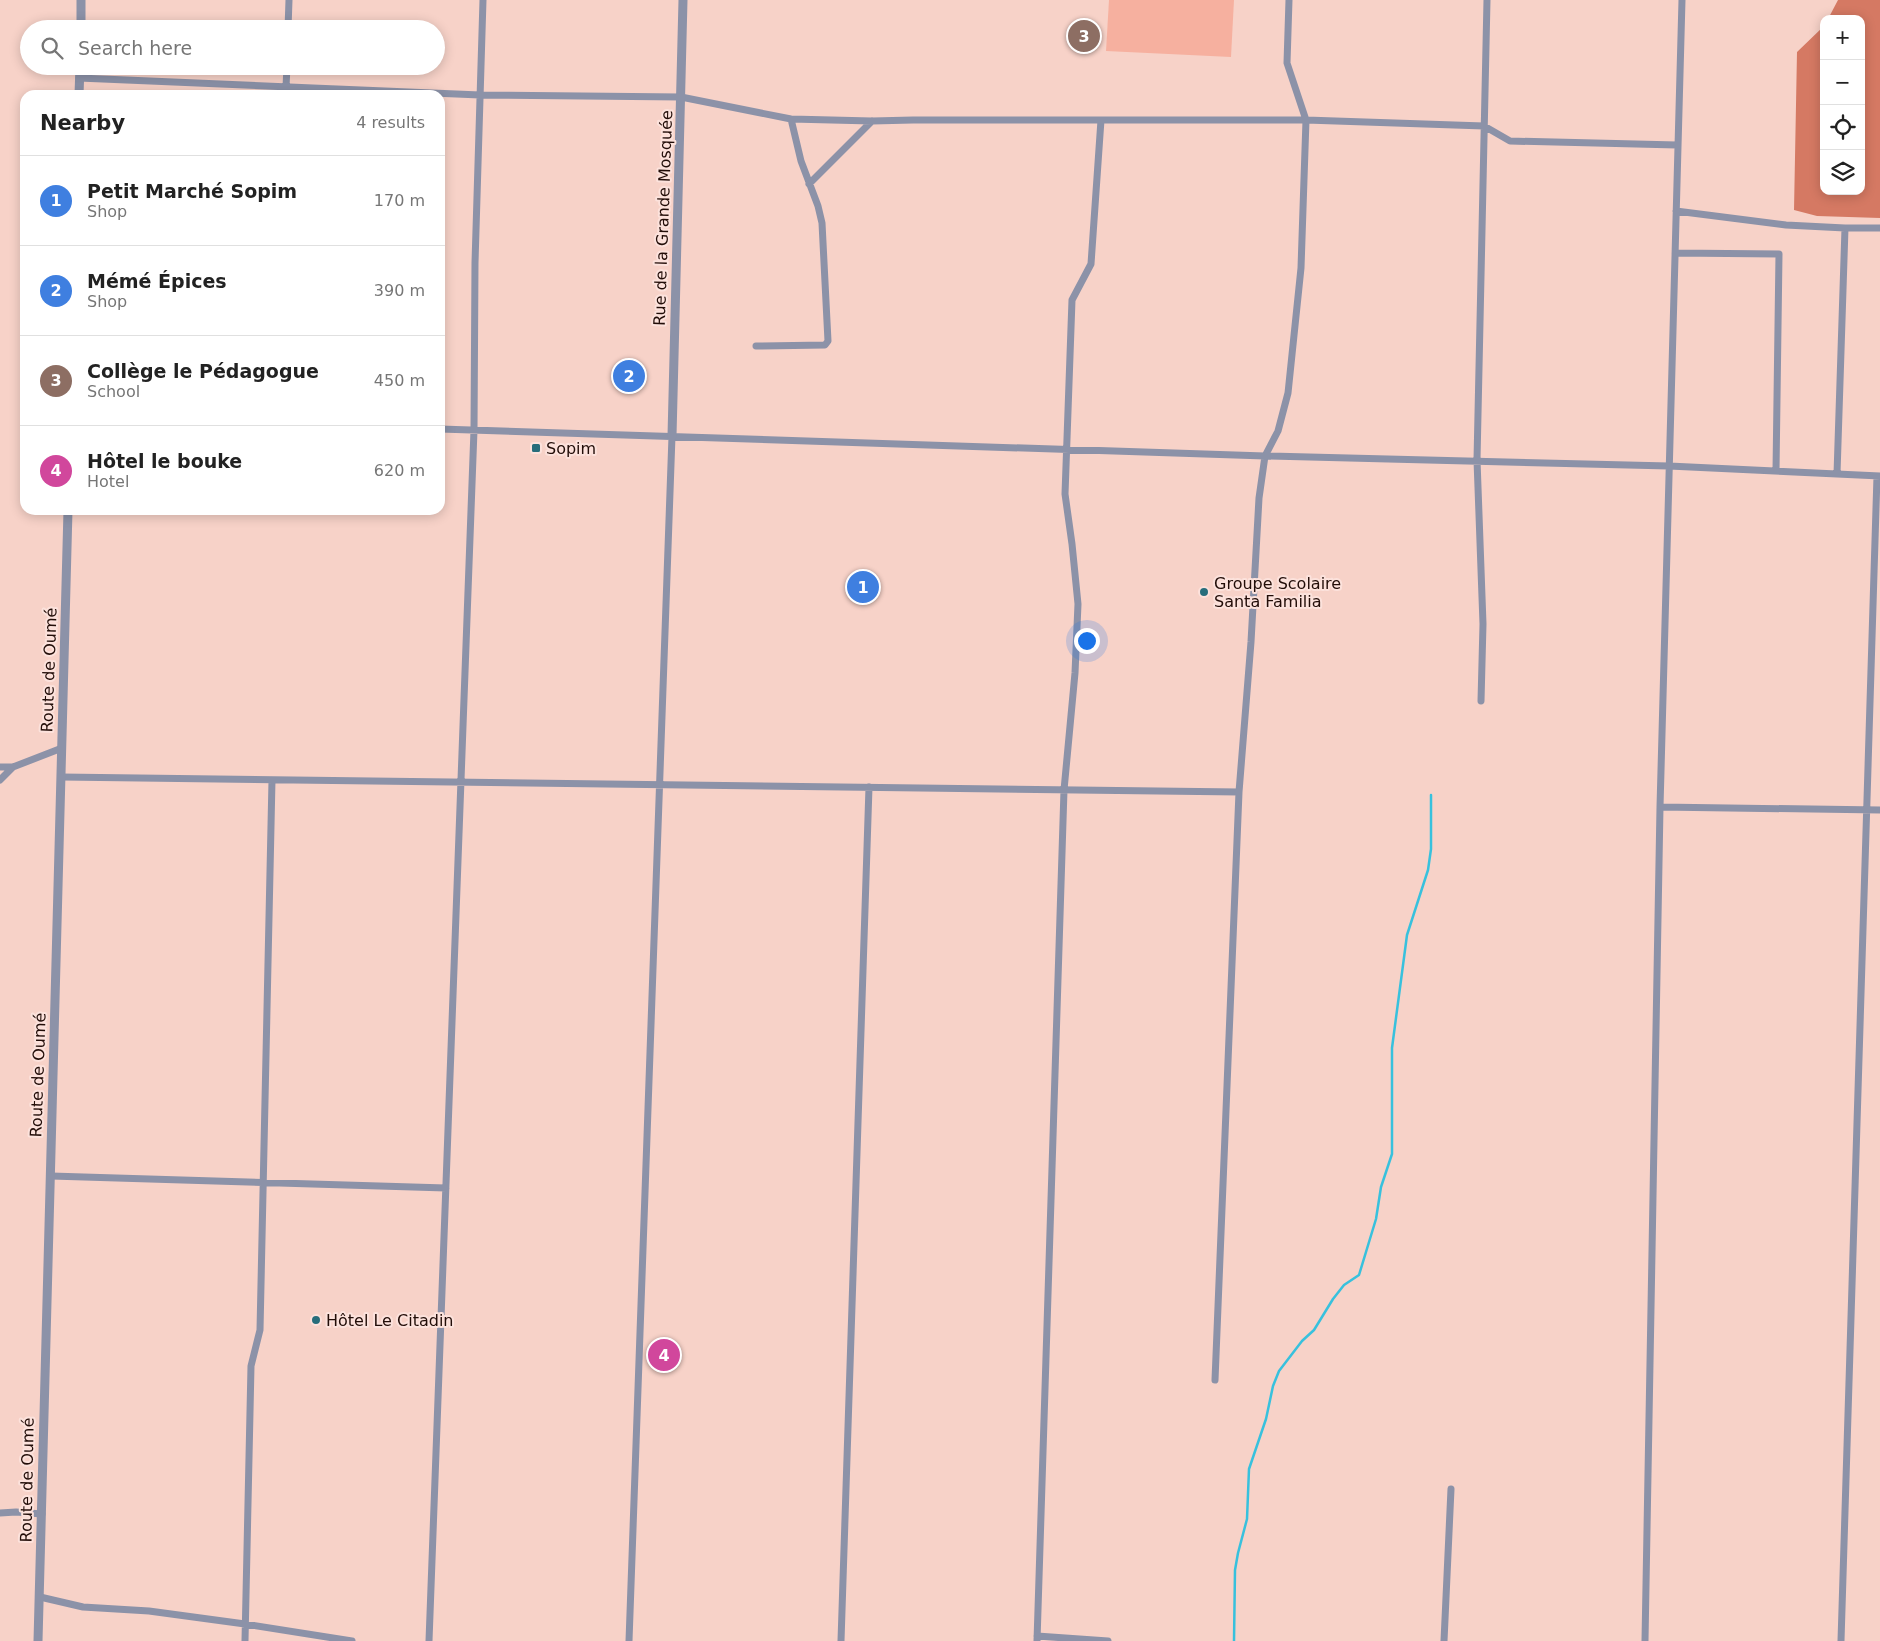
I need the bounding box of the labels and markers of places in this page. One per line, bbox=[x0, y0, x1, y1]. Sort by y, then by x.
pin: 3 bbox=[1068, 17, 1100, 55]
pin: 2 bbox=[613, 357, 645, 395]
place label: Sopim bbox=[546, 439, 596, 458]
marker: Sopim bbox=[530, 442, 542, 454]
pin: 1 bbox=[847, 568, 879, 606]
place label: Groupe Scolaire Santa Familia bbox=[1214, 574, 1341, 611]
marker: Groupe Scolaire Santa Familia bbox=[1198, 586, 1210, 598]
place label: Hôtel Le Citadin bbox=[326, 1311, 453, 1330]
marker: Hôtel Le Citadin bbox=[310, 1314, 322, 1326]
pin: 4 bbox=[648, 1336, 680, 1374]

